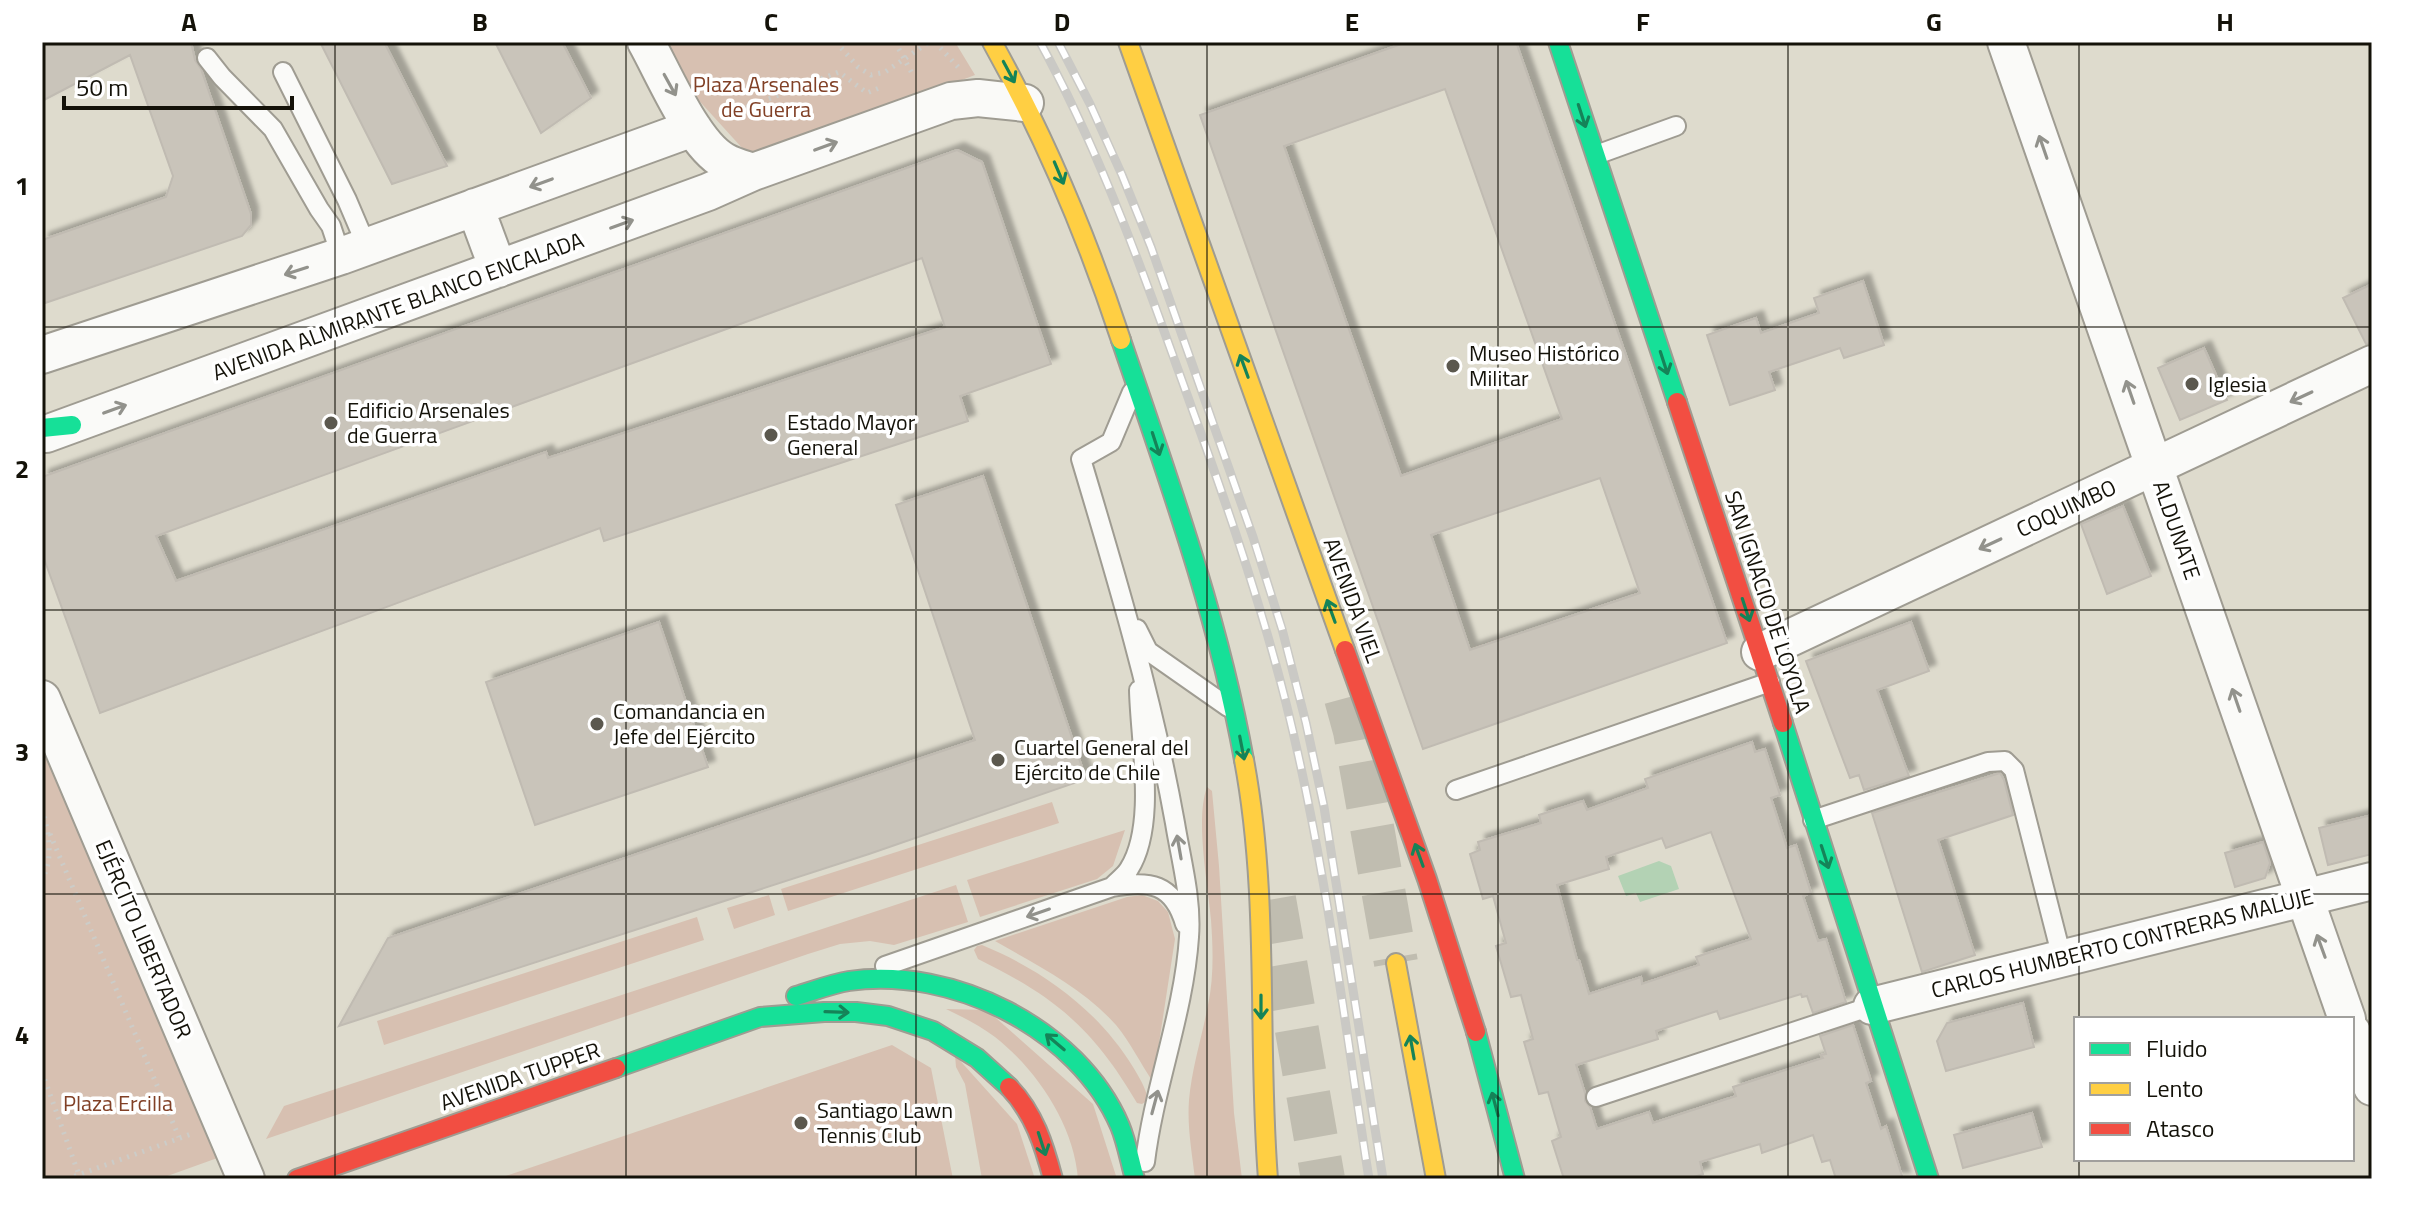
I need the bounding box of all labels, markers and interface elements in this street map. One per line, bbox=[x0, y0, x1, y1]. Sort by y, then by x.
text: A bbox=[181, 2, 197, 41]
text: B bbox=[472, 2, 488, 41]
text: C bbox=[764, 2, 778, 41]
text: D bbox=[1054, 2, 1070, 41]
text: E bbox=[1345, 2, 1359, 41]
text: F bbox=[1636, 2, 1650, 41]
text: G bbox=[1926, 2, 1942, 41]
text: H bbox=[2216, 2, 2234, 41]
scale bar bbox=[64, 60, 292, 110]
one-way arrow bbox=[1001, 60, 1017, 84]
park label: Plaza Arsenales de Guerra bbox=[693, 67, 839, 126]
text: 50 m bbox=[76, 69, 128, 105]
one-way arrow bbox=[662, 73, 678, 96]
one-way arrow bbox=[1575, 103, 1590, 129]
one-way arrow bbox=[2035, 136, 2049, 160]
one-way arrow bbox=[814, 138, 838, 152]
one-way arrow bbox=[1052, 160, 1067, 185]
text: 1 bbox=[15, 166, 29, 205]
one-way arrow bbox=[529, 177, 554, 192]
one-way arrow bbox=[610, 216, 634, 230]
street label: AVENIDA ALMIRANTE BLANCO ENCALADA bbox=[208, 223, 588, 389]
one-way arrow bbox=[284, 264, 309, 279]
place label: Museo Histórico Militar bbox=[1469, 336, 1620, 395]
one-way arrow bbox=[1657, 350, 1672, 375]
one-way arrow bbox=[1235, 353, 1250, 378]
marker: Museo Histórico Militar bbox=[1444, 357, 1462, 375]
place label: Iglesia bbox=[2208, 367, 2267, 401]
marker: Iglesia bbox=[2183, 375, 2201, 393]
one-way arrow bbox=[2121, 380, 2136, 405]
one-way arrow bbox=[2290, 390, 2314, 405]
place label: Edificio Arsenales de Guerra bbox=[347, 393, 510, 452]
one-way arrow bbox=[102, 401, 127, 415]
place label: Estado Mayor General bbox=[787, 405, 916, 464]
marker: Edificio Arsenales de Guerra bbox=[322, 414, 340, 432]
marker: Estado Mayor General bbox=[762, 426, 780, 444]
one-way arrow bbox=[1150, 431, 1165, 456]
text: 2 bbox=[15, 449, 29, 488]
street label: COQUIMBO bbox=[2010, 470, 2122, 546]
street label: ALDUNATE bbox=[2144, 476, 2210, 584]
street label: SAN IGNACIO DE LOYOLA bbox=[1716, 486, 1820, 718]
street label: AVENIDA VIEL bbox=[1315, 533, 1391, 668]
one-way arrow bbox=[1978, 537, 2003, 552]
one-way arrow bbox=[1740, 597, 1755, 622]
one-way arrow bbox=[1323, 599, 1337, 623]
one-way arrow bbox=[2227, 688, 2242, 713]
place label: Comandancia en Jefe del Ejército bbox=[613, 694, 765, 753]
marker: Comandancia en Jefe del Ejército bbox=[588, 715, 606, 733]
place label: Cuartel General del Ejército de Chile bbox=[1014, 730, 1189, 789]
text: 3 bbox=[15, 732, 29, 771]
one-way arrow bbox=[1236, 735, 1251, 760]
marker: Cuartel General del Ejército de Chile bbox=[989, 751, 1007, 769]
street label: EJÉRCITO LIBERTADOR bbox=[87, 834, 201, 1044]
one-way arrow bbox=[1171, 834, 1186, 860]
one-way arrow bbox=[1410, 843, 1425, 868]
one-way arrow bbox=[1819, 845, 1834, 870]
street label: CARLOS HUMBERTO CONTRERAS MALUJE bbox=[1927, 879, 2317, 1007]
one-way arrow bbox=[1026, 907, 1051, 922]
one-way arrow bbox=[2313, 934, 2327, 958]
one-way arrow bbox=[1253, 993, 1269, 1020]
one-way arrow bbox=[823, 1004, 850, 1019]
text: 4 bbox=[15, 1015, 29, 1054]
legend bbox=[2074, 1017, 2354, 1161]
text: Fluido bbox=[2146, 1030, 2208, 1066]
street label: AVENIDA TUPPER bbox=[435, 1033, 605, 1119]
one-way arrow bbox=[1045, 1033, 1066, 1051]
one-way arrow bbox=[1404, 1035, 1419, 1060]
text: Lento bbox=[2146, 1070, 2203, 1106]
park label: Plaza Ercilla bbox=[63, 1086, 173, 1120]
one-way arrow bbox=[1149, 1090, 1164, 1116]
one-way arrow bbox=[1487, 1091, 1502, 1117]
place label: Santiago Lawn Tennis Club bbox=[817, 1093, 953, 1152]
text: Atasco bbox=[2146, 1110, 2215, 1146]
marker: Santiago Lawn Tennis Club bbox=[792, 1114, 810, 1132]
one-way arrow bbox=[1036, 1131, 1051, 1156]

